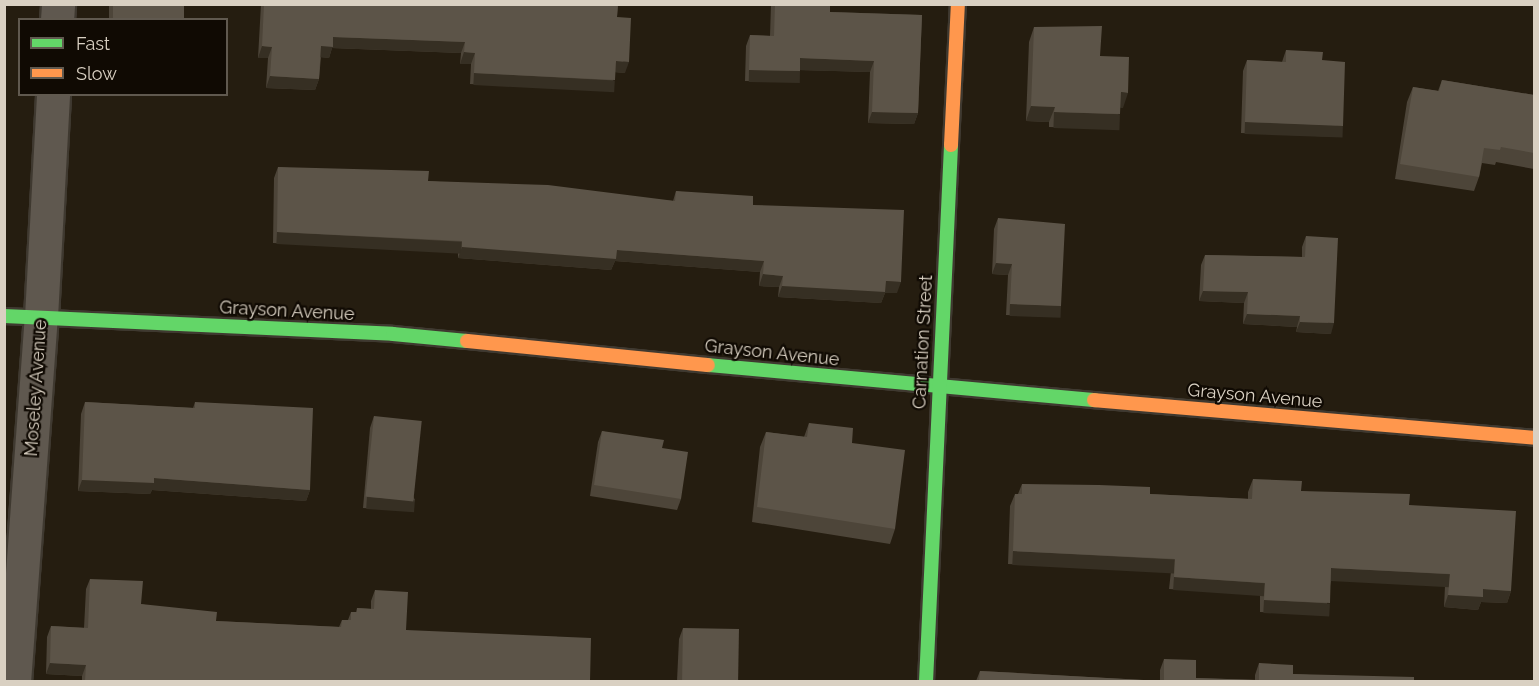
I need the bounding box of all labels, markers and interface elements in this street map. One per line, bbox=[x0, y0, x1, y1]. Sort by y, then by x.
legend bbox=[18, 18, 228, 96]
text: Fast bbox=[76, 33, 110, 54]
text: Slow bbox=[76, 63, 117, 84]
street label: Carnation Street bbox=[909, 274, 937, 410]
street label: Grayson Avenue bbox=[219, 297, 355, 325]
street label: Moseley Avenue bbox=[20, 318, 52, 458]
street label: Grayson Avenue bbox=[703, 335, 841, 371]
street label: Grayson Avenue bbox=[1186, 379, 1324, 413]

